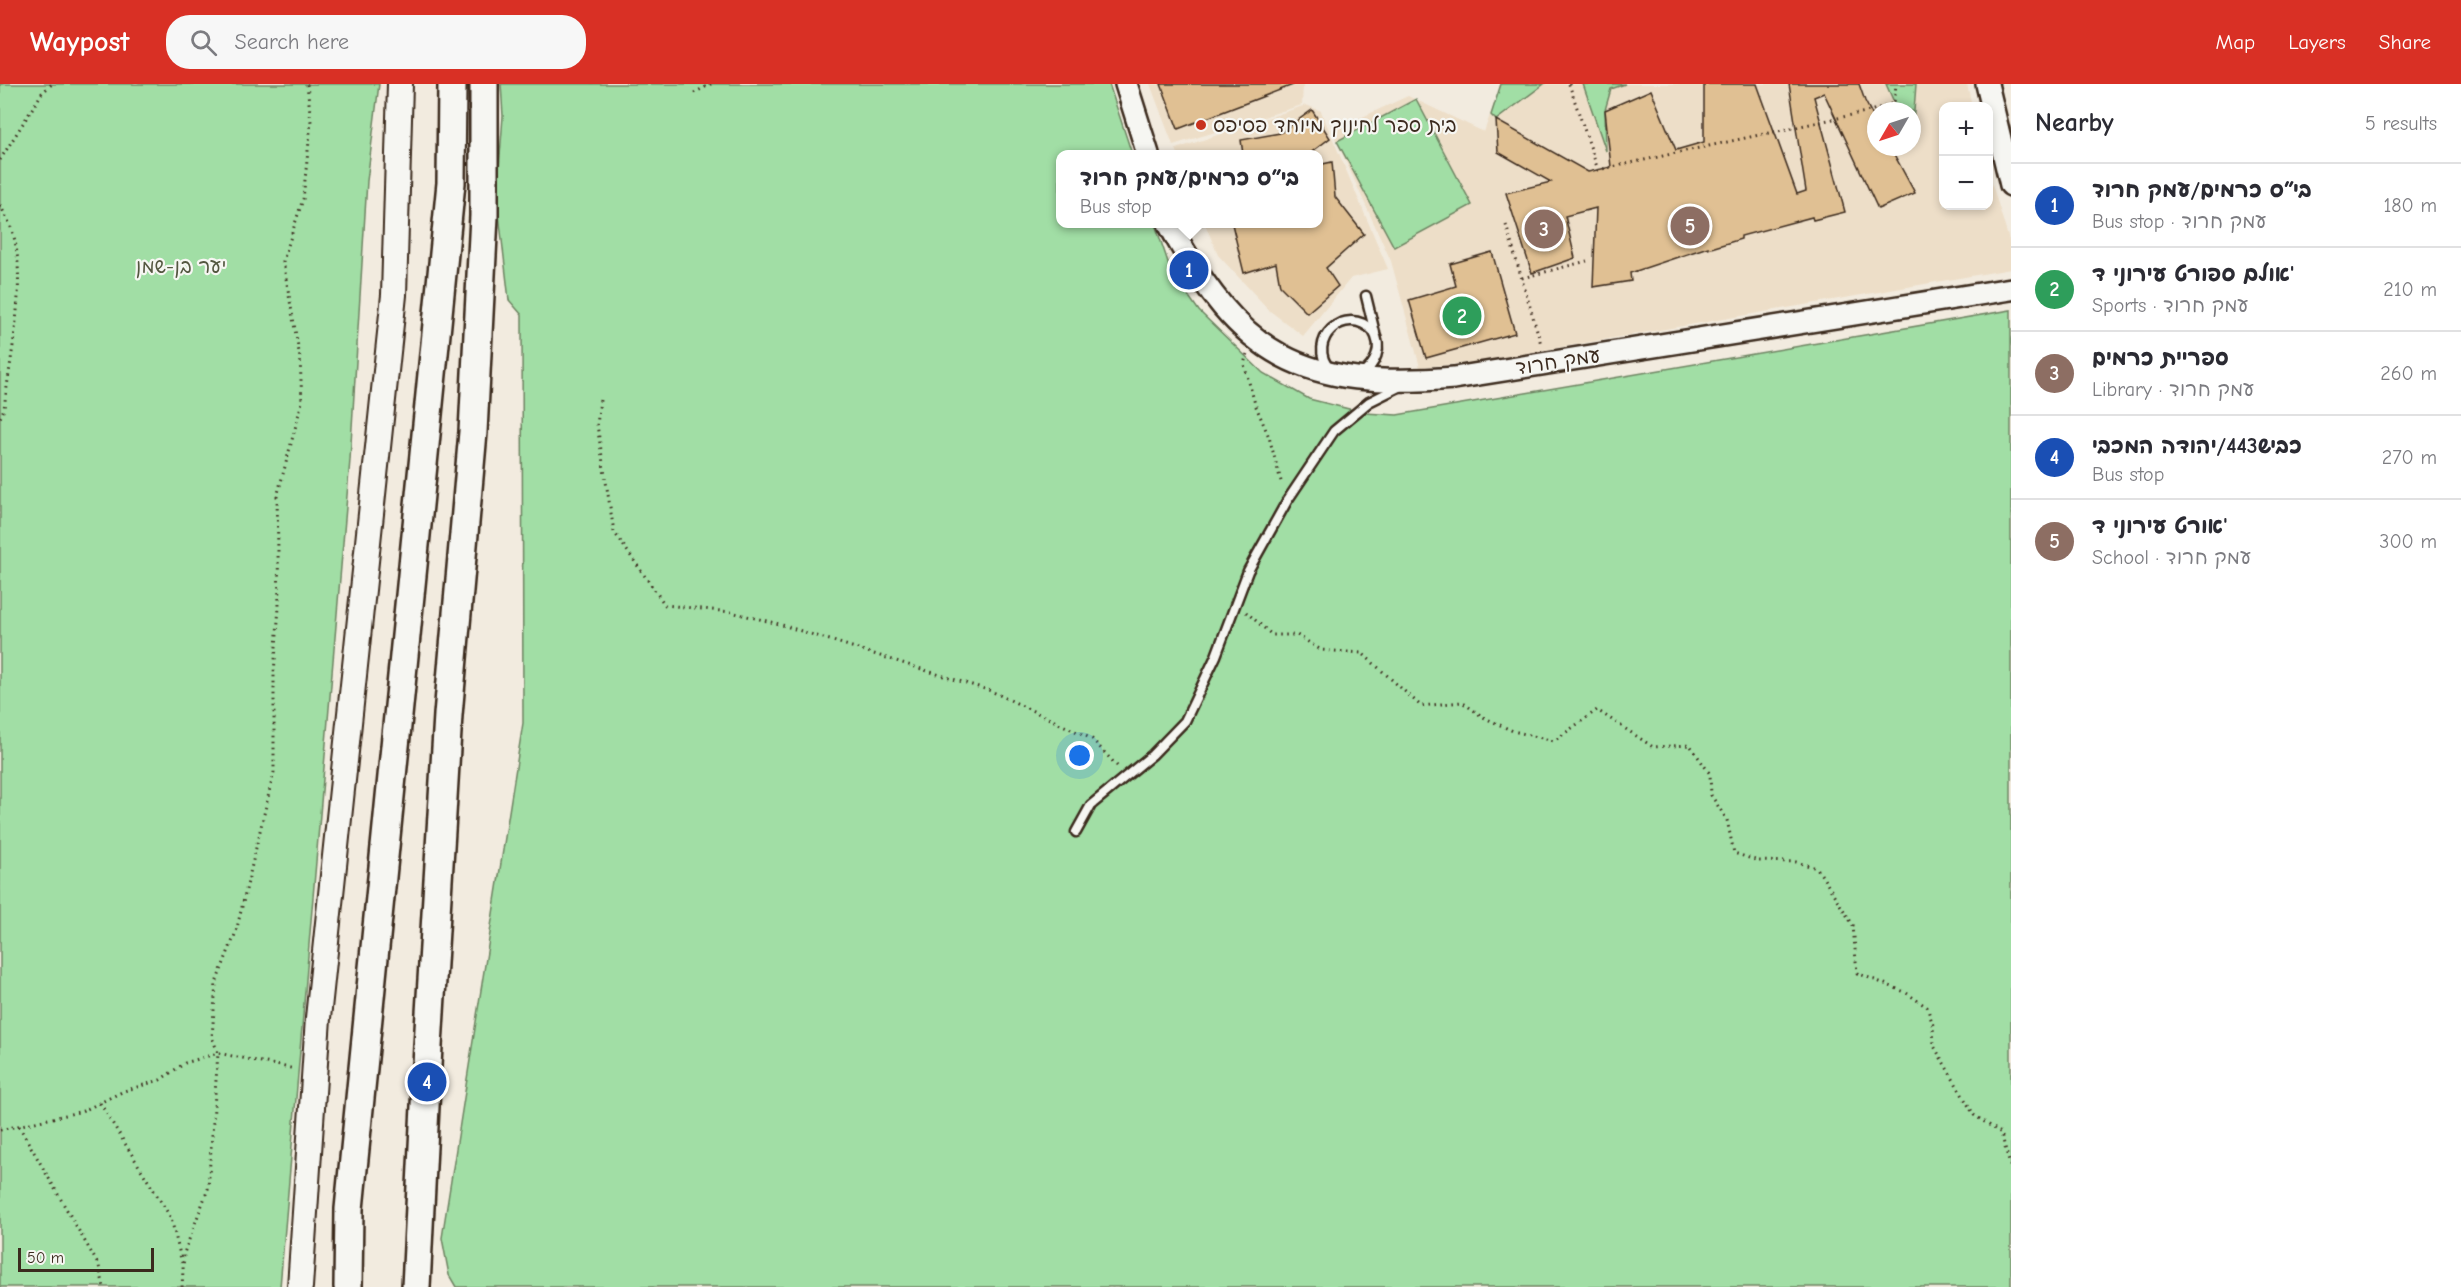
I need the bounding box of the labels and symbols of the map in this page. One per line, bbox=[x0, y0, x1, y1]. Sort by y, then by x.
north arrow bbox=[1867, 102, 1921, 156]
place label: בית ספר לחינוך מיוחד פסיפס bbox=[1213, 114, 1456, 137]
marker: בית ספר לחינוך מיוחד פסיפס bbox=[1194, 118, 1208, 132]
pin: 5 bbox=[1670, 204, 1710, 248]
pin: 3 bbox=[1524, 206, 1564, 252]
pin: 1 bbox=[1170, 248, 1208, 292]
park label: יער בן-שמן bbox=[136, 255, 226, 279]
pin: 2 bbox=[1442, 294, 1482, 338]
street label: עמק חרוד bbox=[1514, 343, 1602, 380]
your location bbox=[1065, 741, 1094, 770]
pin: 4 bbox=[408, 1060, 446, 1104]
scale bar bbox=[18, 1245, 154, 1272]

